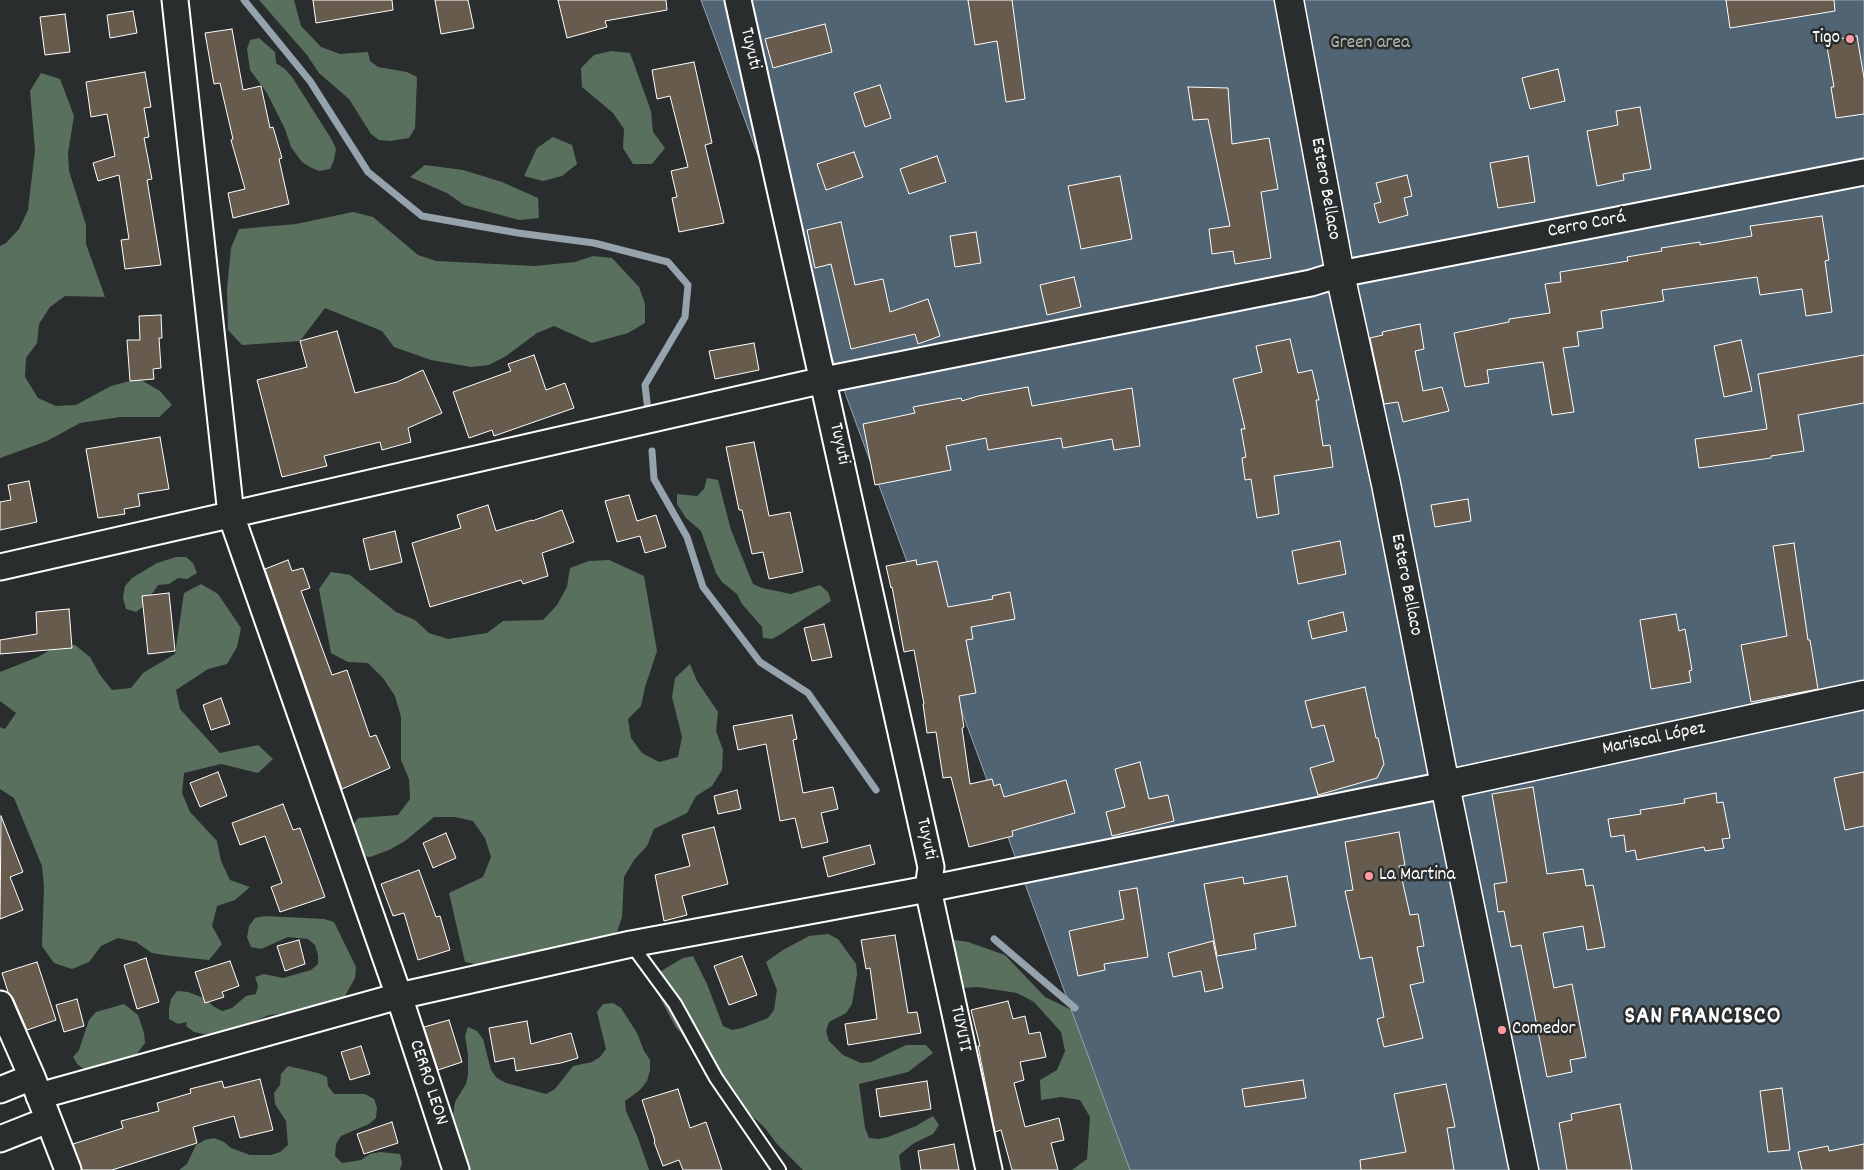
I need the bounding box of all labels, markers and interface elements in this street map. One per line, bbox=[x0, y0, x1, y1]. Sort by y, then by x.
street label: Tuyuti bbox=[733, 26, 765, 72]
place label: Tigo bbox=[1812, 28, 1840, 50]
park label: Green area bbox=[1330, 33, 1410, 55]
marker: Tigo bbox=[1844, 33, 1856, 45]
street label: Estero Bellaco bbox=[1304, 136, 1344, 242]
street label: Cerro Corá bbox=[1546, 207, 1628, 245]
street label: Tuyuti bbox=[822, 421, 854, 467]
street label: Estero Bellaco bbox=[1384, 532, 1426, 638]
street label: Mariscal López bbox=[1600, 718, 1708, 762]
street label: Tuyuti bbox=[909, 816, 941, 862]
place label: La Martina bbox=[1379, 865, 1455, 887]
marker: La Martina bbox=[1363, 870, 1375, 882]
street label: TUYUTI bbox=[943, 1004, 975, 1054]
district label: SAN FRANCISCO bbox=[1623, 1005, 1783, 1033]
place label: Comedor bbox=[1512, 1019, 1576, 1041]
marker: Comedor bbox=[1496, 1024, 1508, 1036]
street label: CERRO LEON bbox=[402, 1037, 452, 1129]

